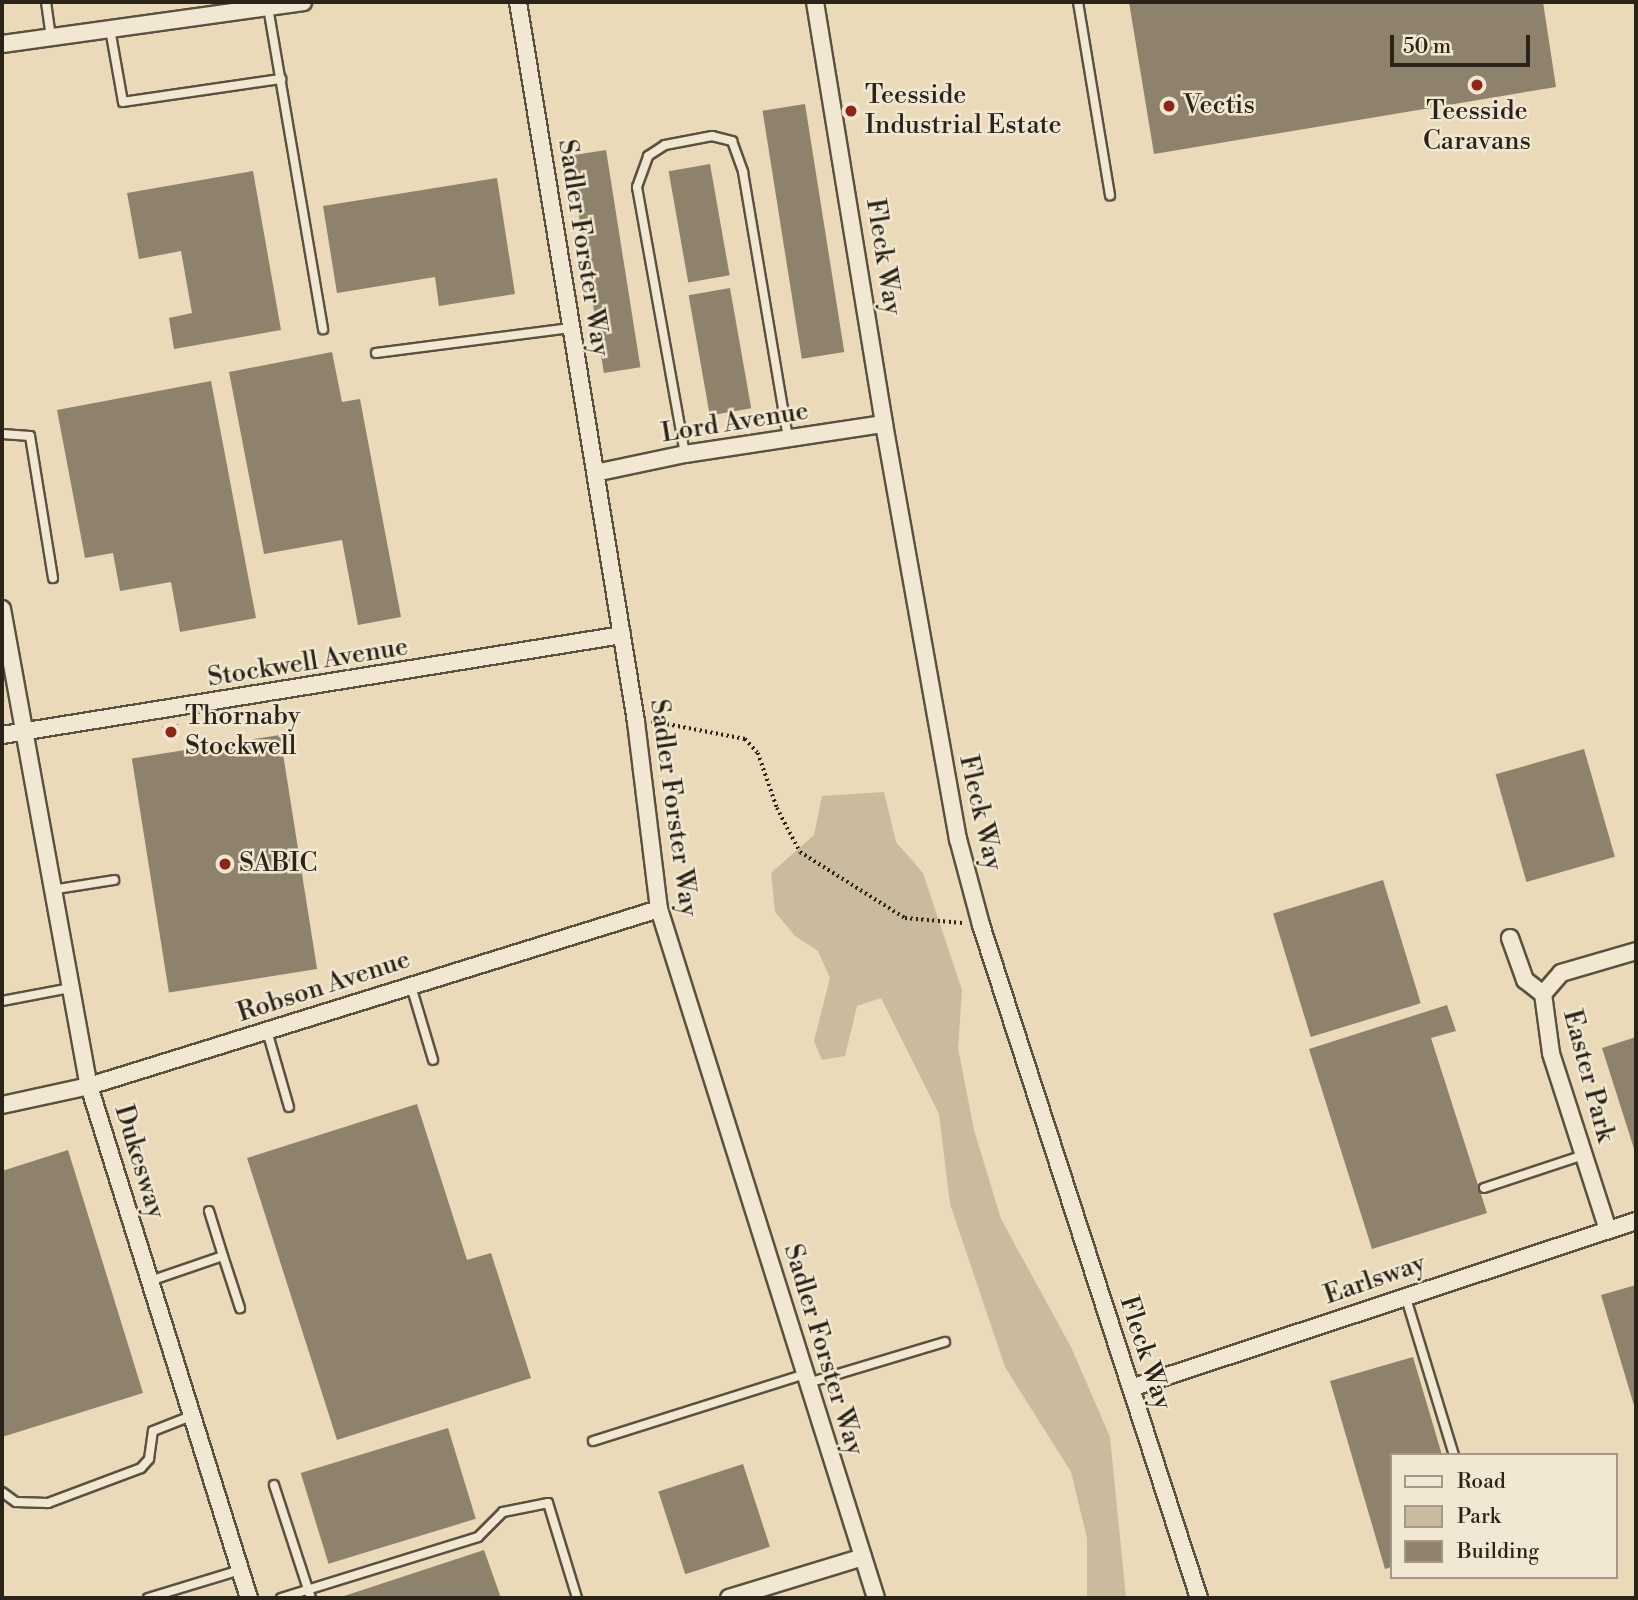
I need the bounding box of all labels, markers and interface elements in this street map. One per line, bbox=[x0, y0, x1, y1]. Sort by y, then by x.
scale bar bbox=[1393, 21, 1533, 65]
text: 50 m bbox=[1403, 34, 1451, 60]
marker: Teesside Caravans bbox=[1469, 77, 1485, 93]
place label: Teesside Industrial Estate bbox=[865, 80, 1062, 142]
place label: Vectis bbox=[1183, 90, 1255, 122]
place label: Teesside Caravans bbox=[1423, 96, 1531, 158]
marker: Vectis bbox=[1161, 98, 1177, 114]
marker: Teesside Industrial Estate bbox=[843, 103, 859, 119]
street label: Sadler Forster Way bbox=[550, 137, 616, 359]
street label: Fleck Way bbox=[858, 197, 908, 317]
street label: Lord Avenue bbox=[659, 396, 811, 450]
street label: Stockwell Avenue bbox=[206, 632, 410, 694]
street label: Sadler Forster Way bbox=[642, 697, 704, 919]
place label: Thornaby Stockwell bbox=[185, 701, 300, 762]
marker: Thornaby Stockwell bbox=[163, 724, 179, 740]
street label: Fleck Way bbox=[952, 752, 1008, 874]
place label: SABIC bbox=[239, 848, 317, 880]
marker: SABIC bbox=[217, 856, 233, 872]
street label: Robson Avenue bbox=[234, 944, 414, 1030]
street label: Easter Park bbox=[1555, 1007, 1621, 1145]
street label: Dukesway bbox=[107, 1101, 171, 1223]
street label: Sadler Forster Way bbox=[776, 1241, 870, 1459]
street label: Earlsway bbox=[1320, 1248, 1430, 1312]
street label: Fleck Way bbox=[1112, 1292, 1178, 1414]
legend bbox=[1390, 1453, 1617, 1579]
text: Road bbox=[1457, 1469, 1506, 1495]
text: Park bbox=[1457, 1504, 1501, 1530]
text: Building bbox=[1457, 1539, 1539, 1565]

